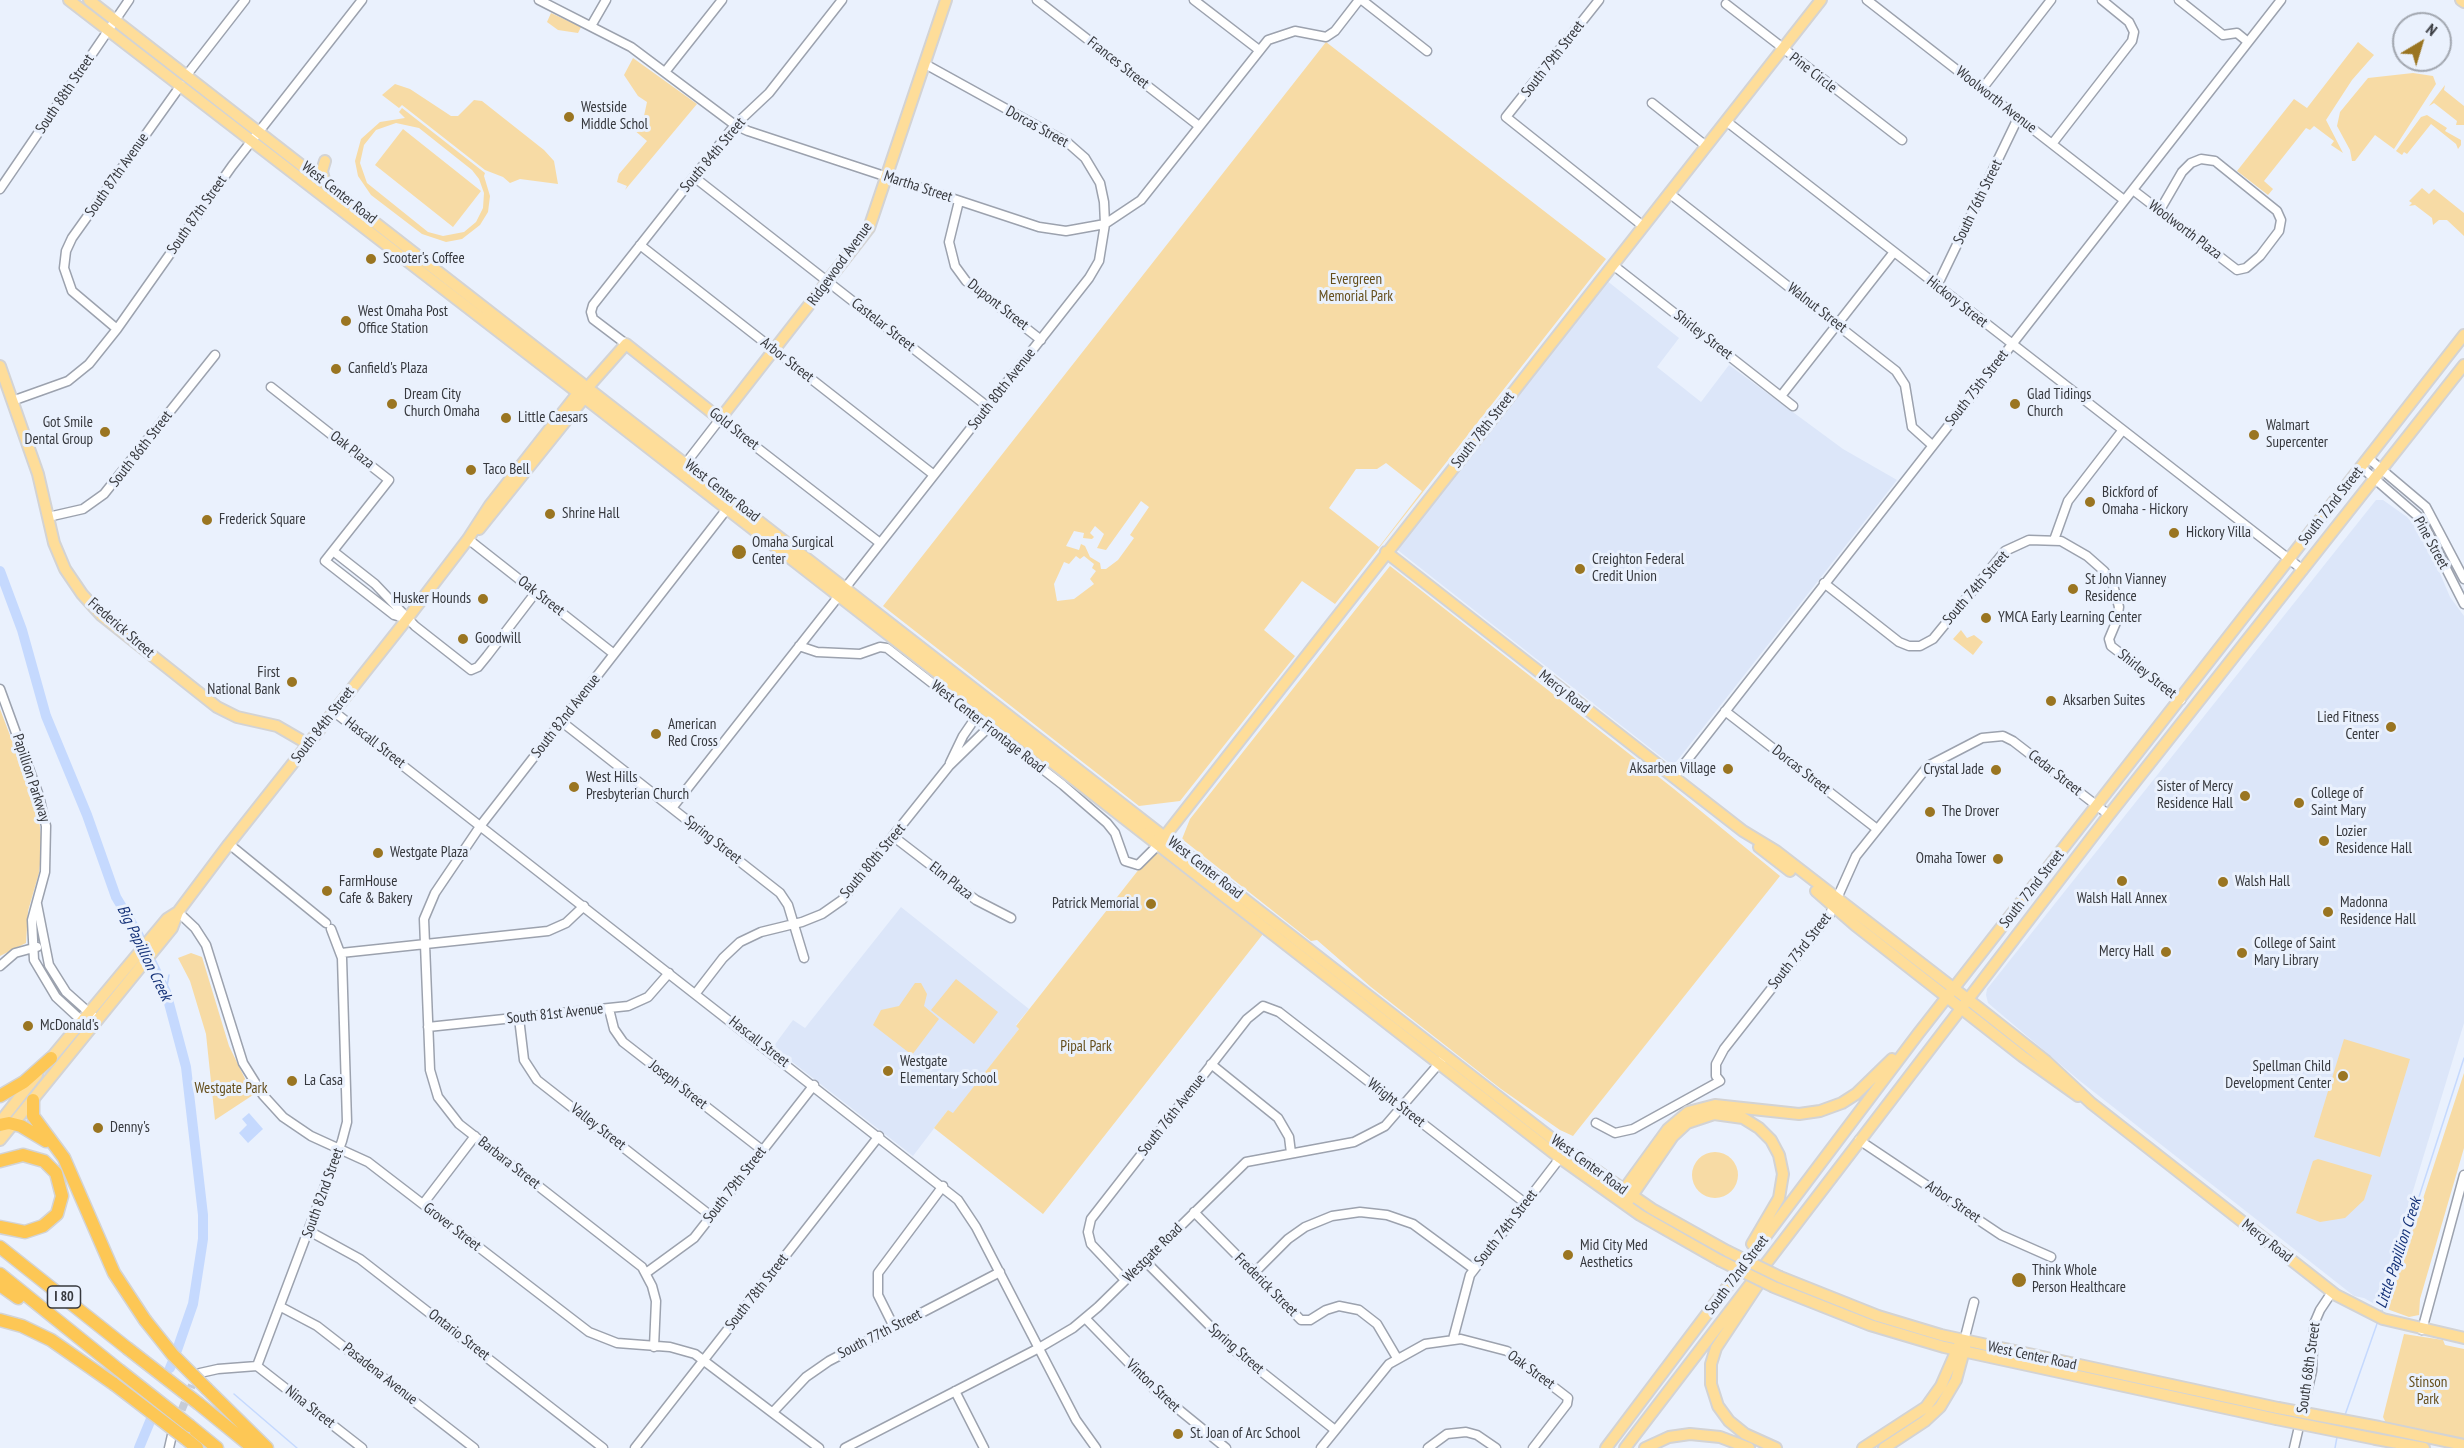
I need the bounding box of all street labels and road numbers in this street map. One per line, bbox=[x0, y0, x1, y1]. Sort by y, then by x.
street label: South 79th Street bbox=[1518, 17, 1588, 101]
street label: Frances Street bbox=[1084, 33, 1152, 93]
street label: Pine Circle bbox=[1786, 49, 1840, 97]
street label: South 88th Street bbox=[32, 51, 98, 137]
street label: Woolworth Avenue bbox=[1952, 63, 2040, 137]
street label: Dorcas Street bbox=[1002, 102, 1072, 152]
street label: South 84th Street bbox=[677, 114, 749, 196]
street label: South 87th Avenue bbox=[81, 129, 153, 221]
street label: South 76th Street bbox=[1950, 157, 2006, 247]
street label: West Center Road bbox=[298, 158, 380, 228]
street label: Martha Street bbox=[881, 167, 955, 207]
street label: South 87th Street bbox=[163, 172, 231, 258]
street label: Woolworth Plaza bbox=[2145, 197, 2225, 263]
street label: Ridgewood Avenue bbox=[804, 219, 876, 309]
street label: Hickory Street bbox=[1923, 273, 1991, 331]
street label: Dupont Street bbox=[964, 276, 1032, 334]
street label: Walnut Street bbox=[1784, 279, 1850, 337]
street label: Castelar Street bbox=[848, 295, 918, 355]
street label: Shirley Street bbox=[1670, 306, 1736, 364]
street label: Arbor Street bbox=[757, 334, 817, 386]
street label: South 80th Avenue bbox=[965, 345, 1039, 433]
street label: South 75th Street bbox=[1942, 346, 2012, 430]
street label: South 78th Street bbox=[1448, 388, 1518, 472]
street label: Gold Street bbox=[706, 404, 762, 454]
street label: South 86th Street bbox=[106, 407, 176, 491]
street label: Oak Plaza bbox=[326, 427, 378, 473]
street label: West Center Road bbox=[681, 456, 763, 526]
street label: South 72nd Street bbox=[2295, 463, 2367, 549]
street label: Pine Street bbox=[2409, 514, 2453, 572]
street label: South 74th Street bbox=[1939, 547, 2013, 629]
street label: Oak Street bbox=[514, 572, 568, 620]
street label: Frederick Street bbox=[84, 594, 158, 662]
street label: Shirley Street bbox=[2114, 645, 2180, 703]
street label: Mercy Road bbox=[1535, 667, 1593, 717]
street label: South 82nd Avenue bbox=[528, 671, 604, 761]
street label: West Center Frontage Road bbox=[927, 677, 1049, 777]
street label: South 84th Street bbox=[288, 683, 358, 767]
street label: Hascall Street bbox=[341, 714, 409, 772]
street label: Papillion Parkway bbox=[8, 732, 54, 824]
street label: Dorcas Street bbox=[1768, 742, 1834, 798]
street label: Cedar Street bbox=[2024, 746, 2086, 800]
street label: Spring Street bbox=[681, 812, 745, 868]
street label: South 80th Street bbox=[837, 820, 909, 902]
street label: West Center Road bbox=[1164, 833, 1246, 903]
street label: South 72nd Street bbox=[1996, 846, 2068, 932]
street label: Elm Plaza bbox=[926, 858, 976, 904]
street label: South 73rd Street bbox=[1765, 909, 1835, 993]
street label: South 81st Avenue bbox=[506, 1000, 604, 1028]
street label: Hascall Street bbox=[725, 1013, 793, 1071]
street label: Joseph Street bbox=[645, 1057, 711, 1113]
street label: South 76th Avenue bbox=[1135, 1071, 1209, 1159]
street label: Wright Street bbox=[1364, 1075, 1428, 1131]
street label: Valley Street bbox=[567, 1100, 629, 1154]
street label: West Center Road bbox=[1547, 1131, 1631, 1199]
street label: Barbara Street bbox=[474, 1133, 544, 1193]
street label: South 79th Street bbox=[700, 1143, 770, 1227]
street label: South 82nd Street bbox=[298, 1146, 348, 1240]
street label: Arbor Street bbox=[1922, 1177, 1984, 1227]
street label: South 74th Street bbox=[1471, 1186, 1541, 1270]
street label: Grover Street bbox=[420, 1199, 484, 1255]
street label: Mercy Road bbox=[2238, 1216, 2296, 1266]
street label: Westgate Road bbox=[1120, 1220, 1186, 1286]
street label: South 72nd Street bbox=[1701, 1232, 1773, 1318]
street label: South 78th Street bbox=[722, 1250, 792, 1334]
street label: Frederick Street bbox=[1231, 1250, 1301, 1320]
road number: I 80 bbox=[48, 1286, 80, 1308]
street label: Ontario Street bbox=[425, 1305, 493, 1365]
street label: South 77th Street bbox=[835, 1305, 925, 1363]
street label: Spring Street bbox=[1205, 1320, 1267, 1378]
street label: South 68th Street bbox=[2294, 1321, 2324, 1415]
street label: West Center Road bbox=[1986, 1338, 2078, 1374]
street label: Pasadena Avenue bbox=[339, 1339, 421, 1409]
street label: Oak Street bbox=[1504, 1347, 1558, 1393]
street label: Vinton Street bbox=[1122, 1356, 1184, 1416]
street label: Nina Street bbox=[282, 1382, 338, 1432]

